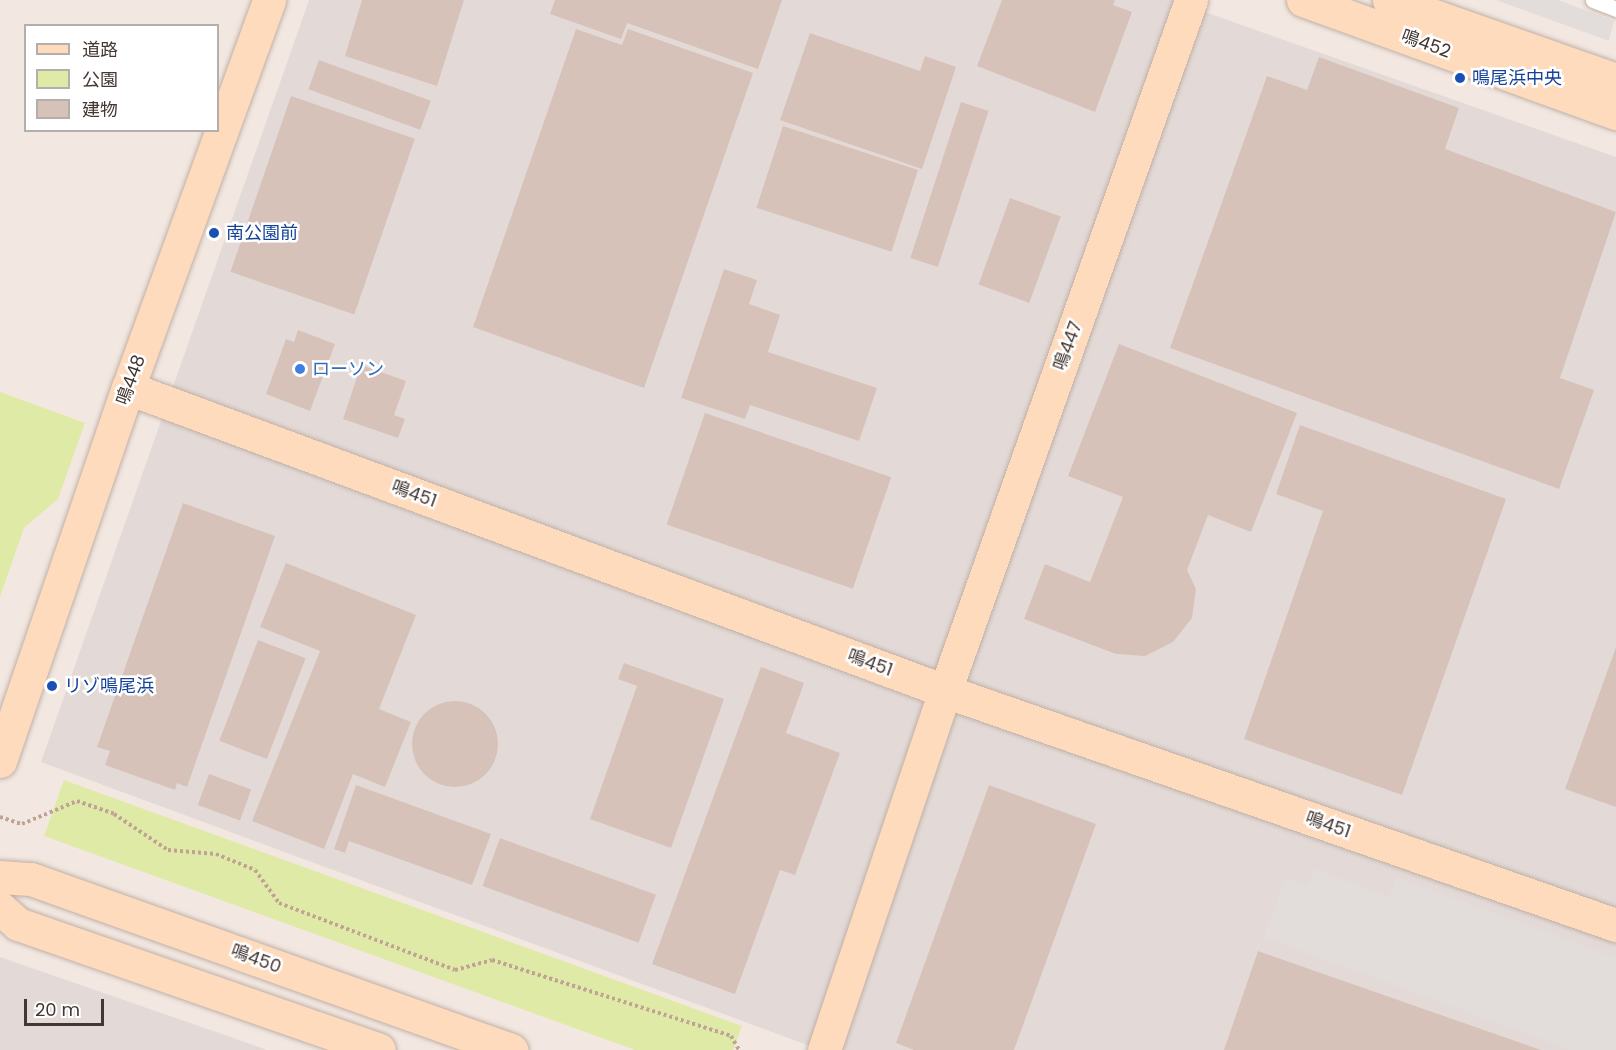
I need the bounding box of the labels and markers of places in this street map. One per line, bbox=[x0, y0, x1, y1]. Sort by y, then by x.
place label: 鳴尾浜中央 bbox=[1472, 67, 1562, 89]
marker: 鳴尾浜中央 bbox=[1453, 71, 1467, 85]
place label: 南公園前 bbox=[226, 222, 298, 244]
marker: 南公園前 bbox=[207, 226, 221, 240]
place label: ローソン bbox=[312, 358, 384, 380]
marker: ローソン bbox=[293, 362, 307, 376]
place label: リゾ鳴尾浜 bbox=[64, 675, 154, 697]
marker: リゾ鳴尾浜 bbox=[45, 679, 59, 693]

